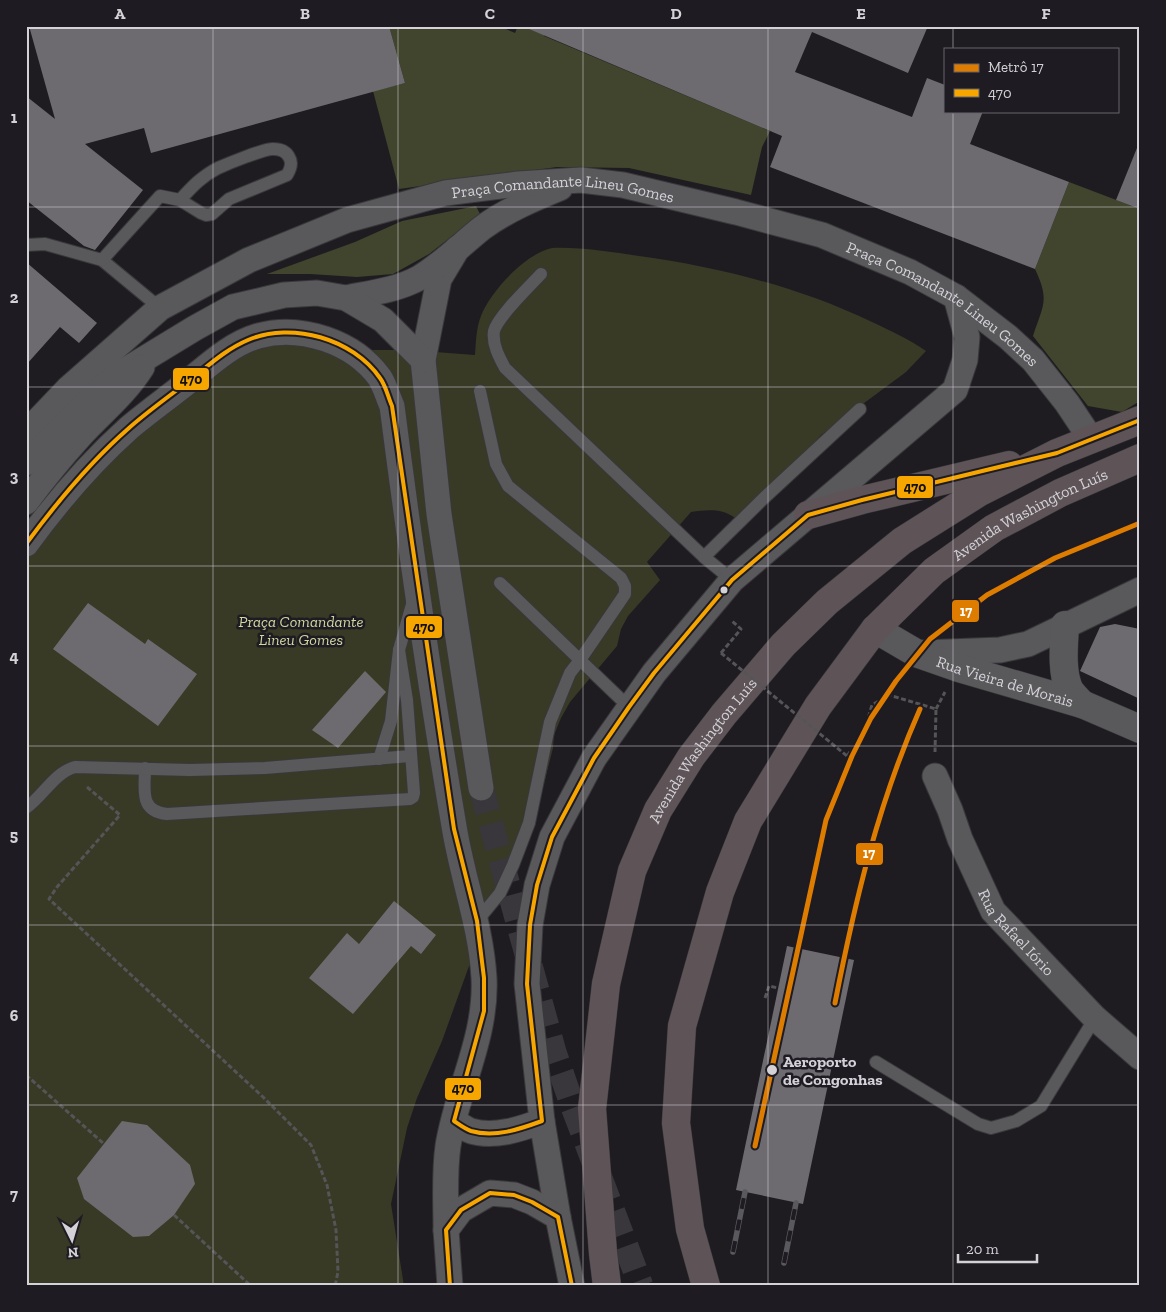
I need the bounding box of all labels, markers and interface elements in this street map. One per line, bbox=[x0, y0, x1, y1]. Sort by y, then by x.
text: A bbox=[115, 4, 126, 23]
text: B bbox=[300, 4, 310, 23]
text: C bbox=[485, 4, 495, 23]
text: D bbox=[670, 4, 682, 23]
text: E bbox=[856, 4, 866, 23]
text: F bbox=[1041, 4, 1051, 23]
legend bbox=[944, 48, 1118, 112]
text: Metrô 17 bbox=[988, 58, 1044, 76]
text: 470 bbox=[988, 84, 1012, 102]
text: 1 bbox=[11, 108, 18, 127]
street label: Praça Comandante Lineu Gomes bbox=[450, 170, 676, 206]
street label: Praça Comandante Lineu Gomes bbox=[844, 237, 1043, 370]
text: 2 bbox=[10, 288, 19, 307]
line badge: 470 bbox=[172, 367, 210, 391]
text: 470 bbox=[180, 371, 202, 388]
street label: Avenida Washington Luís bbox=[948, 464, 1110, 564]
text: 3 bbox=[10, 467, 19, 486]
line badge: 470 bbox=[896, 475, 934, 499]
text: 470 bbox=[904, 479, 926, 496]
unlabelled marker bbox=[719, 585, 729, 595]
line badge: 17 bbox=[951, 599, 980, 623]
text: 17 bbox=[960, 603, 972, 620]
park label: Praça Comandante Lineu Gomes bbox=[238, 612, 364, 649]
line badge: 470 bbox=[405, 615, 443, 639]
text: 470 bbox=[413, 619, 435, 636]
text: 4 bbox=[9, 647, 19, 666]
street label: Rua Vieira de Morais bbox=[934, 651, 1076, 711]
street label: Avenida Washington Luís bbox=[644, 674, 761, 826]
text: 5 bbox=[10, 826, 18, 845]
line badge: 17 bbox=[855, 842, 884, 866]
text: 17 bbox=[863, 845, 875, 862]
street label: Rua Rafael Iório bbox=[975, 886, 1059, 979]
text: 6 bbox=[10, 1006, 19, 1025]
place label: Aeroporto de Congonhas bbox=[783, 1052, 883, 1089]
marker: Aeroporto de Congonhas bbox=[765, 1063, 779, 1077]
line badge: 470 bbox=[444, 1077, 482, 1101]
text: 470 bbox=[452, 1080, 474, 1097]
text: 7 bbox=[10, 1185, 18, 1204]
north arrow bbox=[48, 1214, 98, 1264]
scale bar bbox=[958, 1232, 1037, 1264]
text: 20 m bbox=[966, 1240, 999, 1258]
text: N bbox=[67, 1244, 79, 1261]

